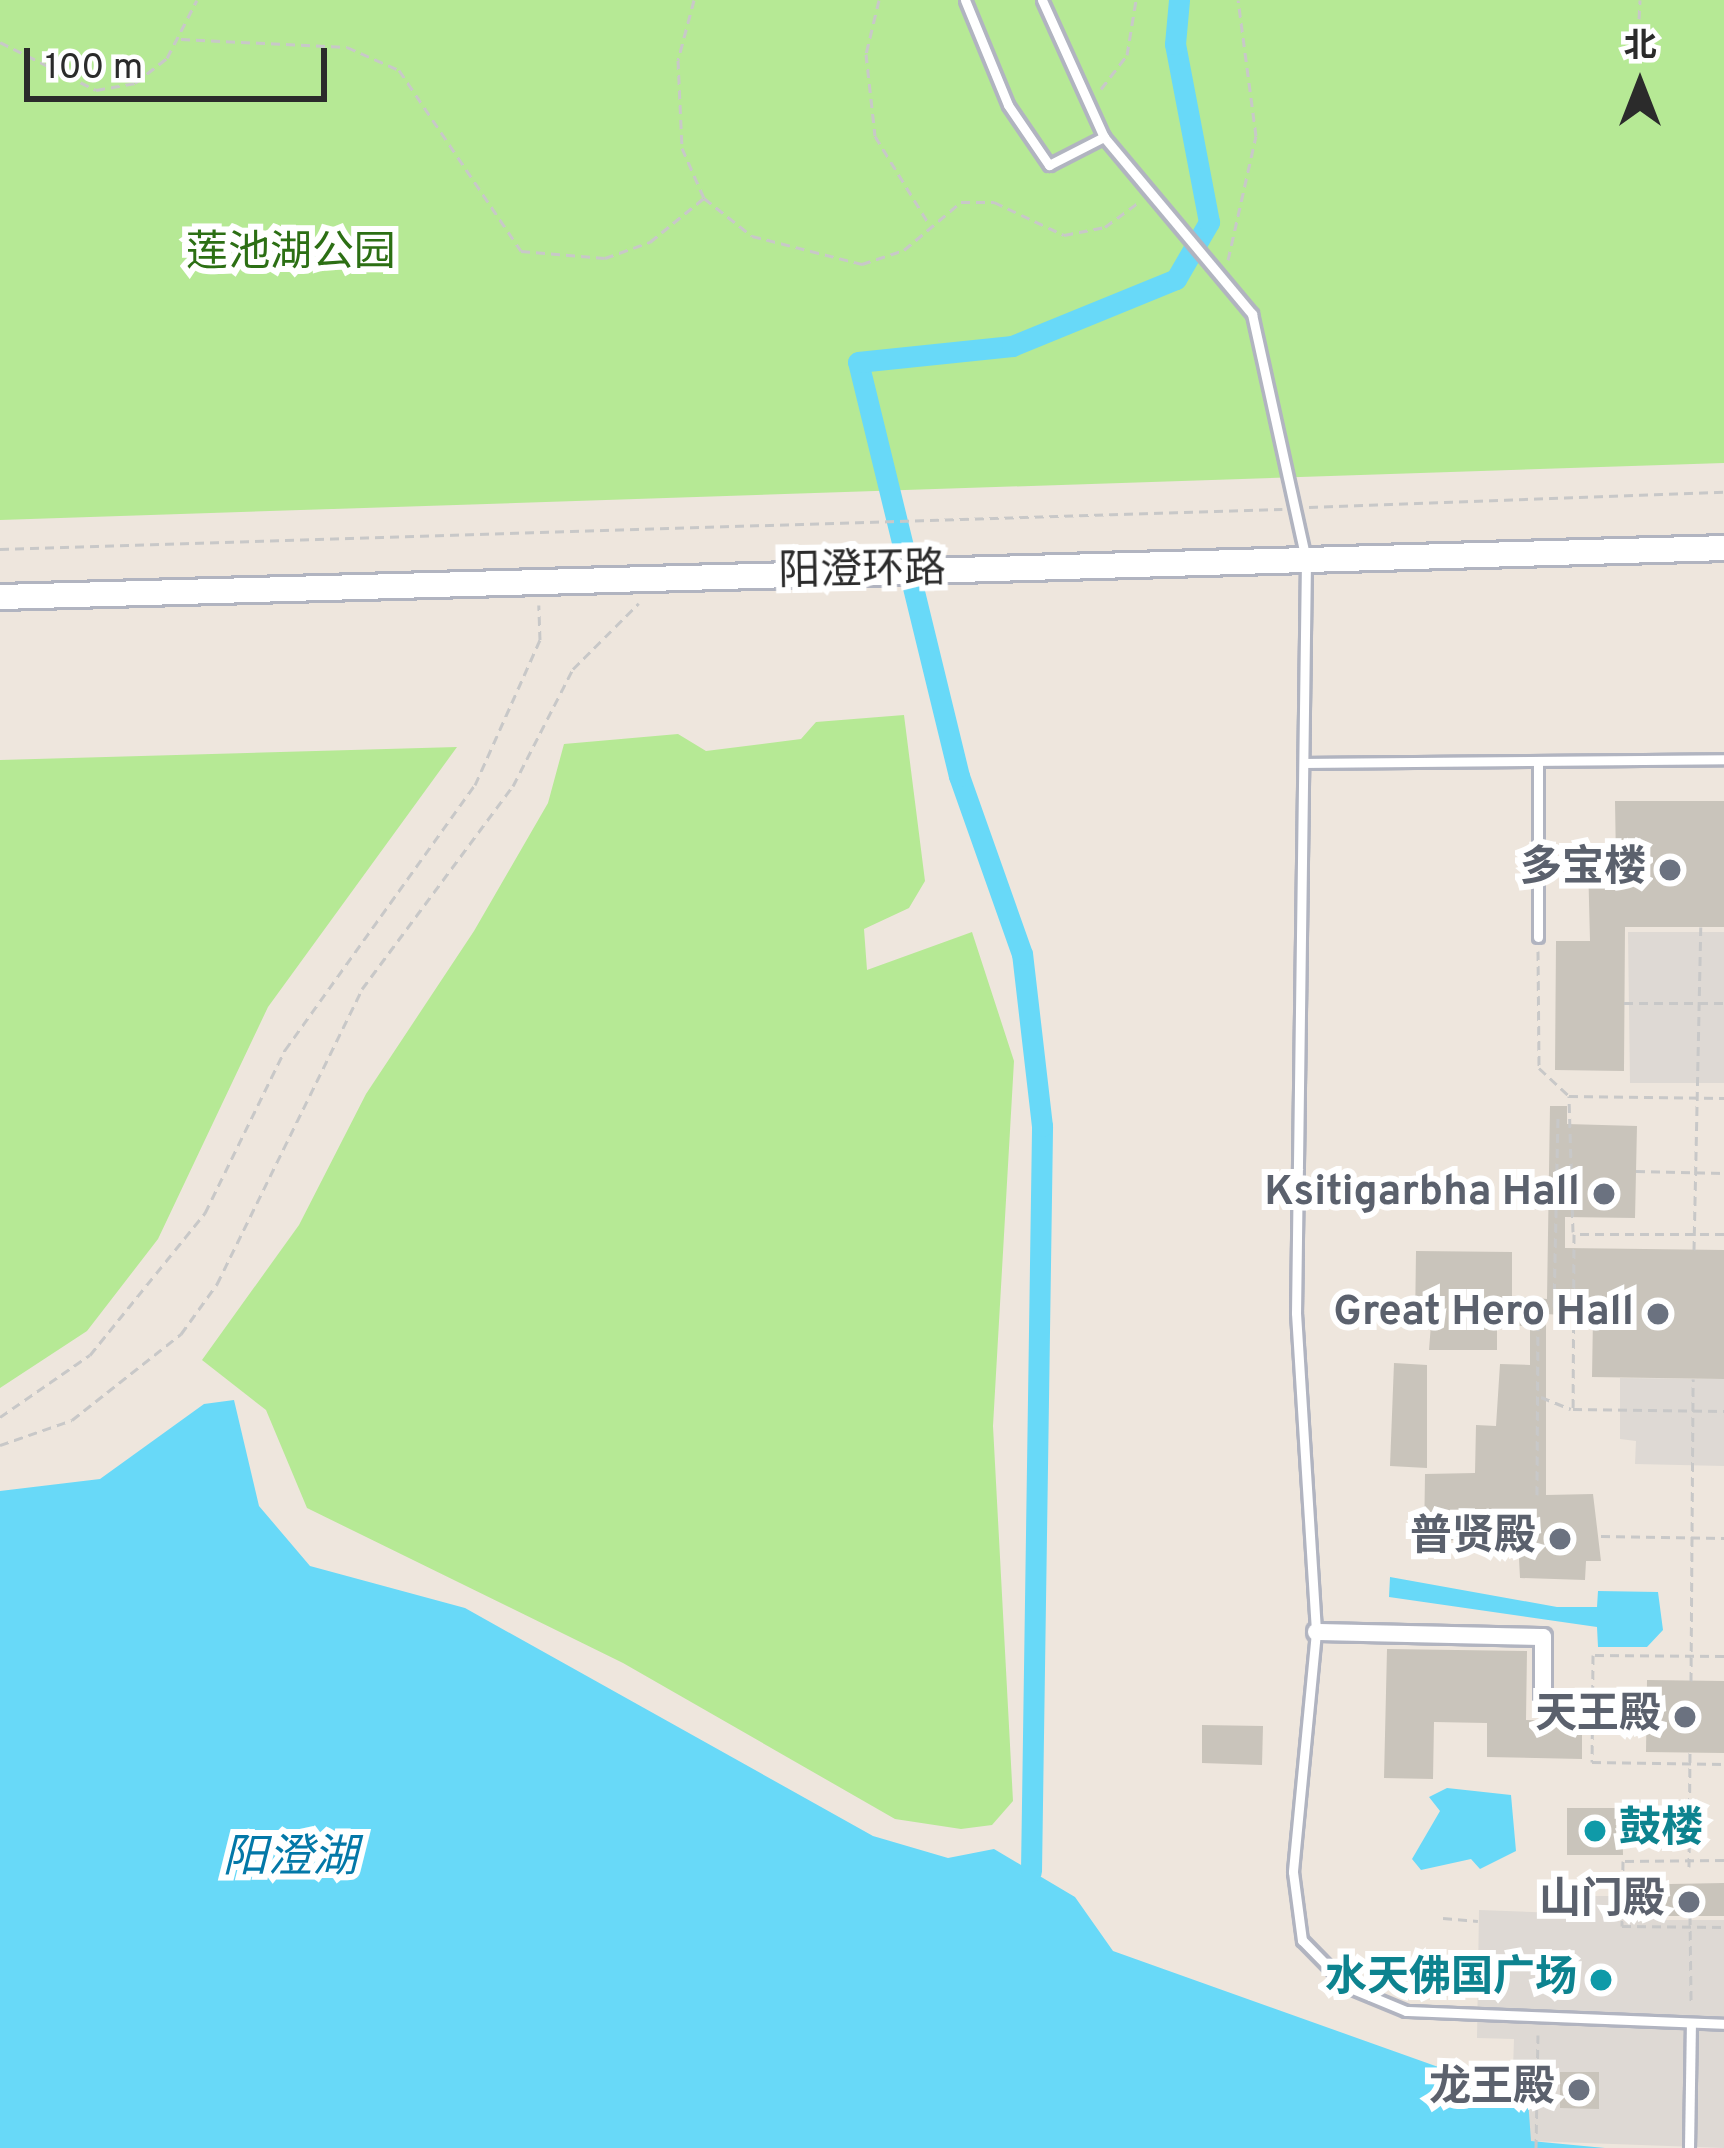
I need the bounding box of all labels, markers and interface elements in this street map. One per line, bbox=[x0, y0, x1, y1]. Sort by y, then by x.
scale bar bbox=[30, 24, 333, 98]
north arrow bbox=[1580, 24, 1700, 144]
text: 北 bbox=[1624, 27, 1657, 69]
text: 100 m bbox=[45, 46, 143, 92]
park label: 莲池湖公园 bbox=[186, 230, 396, 280]
street label: 阳澄环路 bbox=[778, 546, 946, 600]
place label: 多宝楼 bbox=[1520, 845, 1646, 895]
marker: 多宝楼 bbox=[1657, 857, 1683, 883]
place label: Ksitigarbha Hall bbox=[1264, 1169, 1580, 1219]
marker: Ksitigarbha Hall bbox=[1591, 1181, 1617, 1207]
place label: Great Hero Hall bbox=[1333, 1289, 1634, 1339]
marker: Great Hero Hall bbox=[1645, 1301, 1671, 1327]
place label: 普贤殿 bbox=[1410, 1514, 1536, 1564]
marker: 普贤殿 bbox=[1547, 1526, 1573, 1552]
place label: 天王殿 bbox=[1535, 1692, 1661, 1742]
marker: 天王殿 bbox=[1672, 1704, 1698, 1730]
place label: 鼓楼 bbox=[1619, 1806, 1703, 1856]
marker: 鼓楼 bbox=[1582, 1818, 1608, 1844]
water label: 阳澄湖 bbox=[223, 1833, 357, 1887]
place label: 山门殿 bbox=[1539, 1877, 1665, 1927]
marker: 山门殿 bbox=[1676, 1889, 1702, 1915]
place label: 水天佛国广场 bbox=[1325, 1955, 1577, 2005]
marker: 水天佛国广场 bbox=[1588, 1967, 1614, 1993]
place label: 龙王殿 bbox=[1429, 2065, 1555, 2115]
marker: 龙王殿 bbox=[1566, 2077, 1592, 2103]

